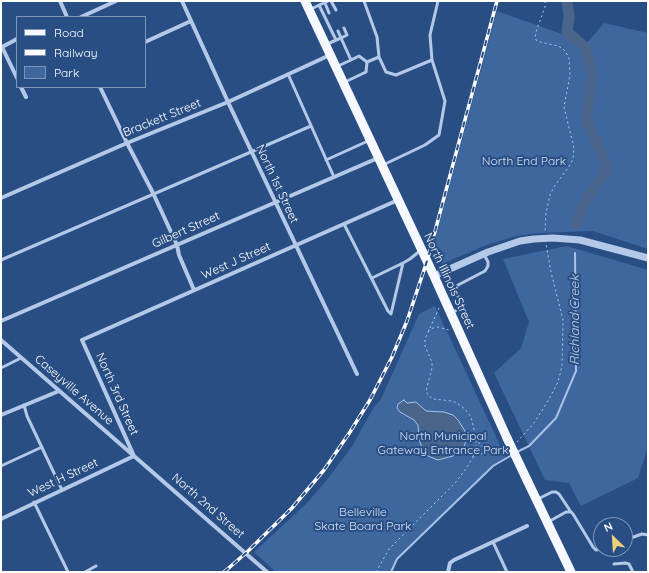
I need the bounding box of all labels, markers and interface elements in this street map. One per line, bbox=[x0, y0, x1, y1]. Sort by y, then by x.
legend bbox=[16, 16, 146, 88]
text: Road bbox=[54, 25, 84, 40]
text: Railway bbox=[54, 45, 98, 60]
text: Park bbox=[54, 65, 79, 80]
street label: Brackett Street bbox=[121, 96, 203, 140]
street label: North 1st Street bbox=[253, 142, 301, 226]
park label: North End Park bbox=[482, 154, 566, 168]
street label: Gilbert Street bbox=[150, 209, 222, 251]
street label: North Illinois Street bbox=[420, 231, 478, 331]
street label: West J Street bbox=[199, 239, 273, 283]
water label: Richland Creek bbox=[567, 275, 583, 365]
street label: North 3rd Street bbox=[92, 351, 142, 437]
street label: Caseyville Avenue bbox=[32, 352, 116, 428]
park label: North Municipal Gateway Entrance Park bbox=[377, 429, 509, 457]
street label: West H Street bbox=[26, 455, 100, 501]
street label: North 2nd Street bbox=[169, 470, 247, 542]
park label: Belleville Skate Board Park bbox=[314, 505, 412, 533]
north arrow bbox=[593, 517, 633, 557]
text: N bbox=[602, 519, 615, 535]

